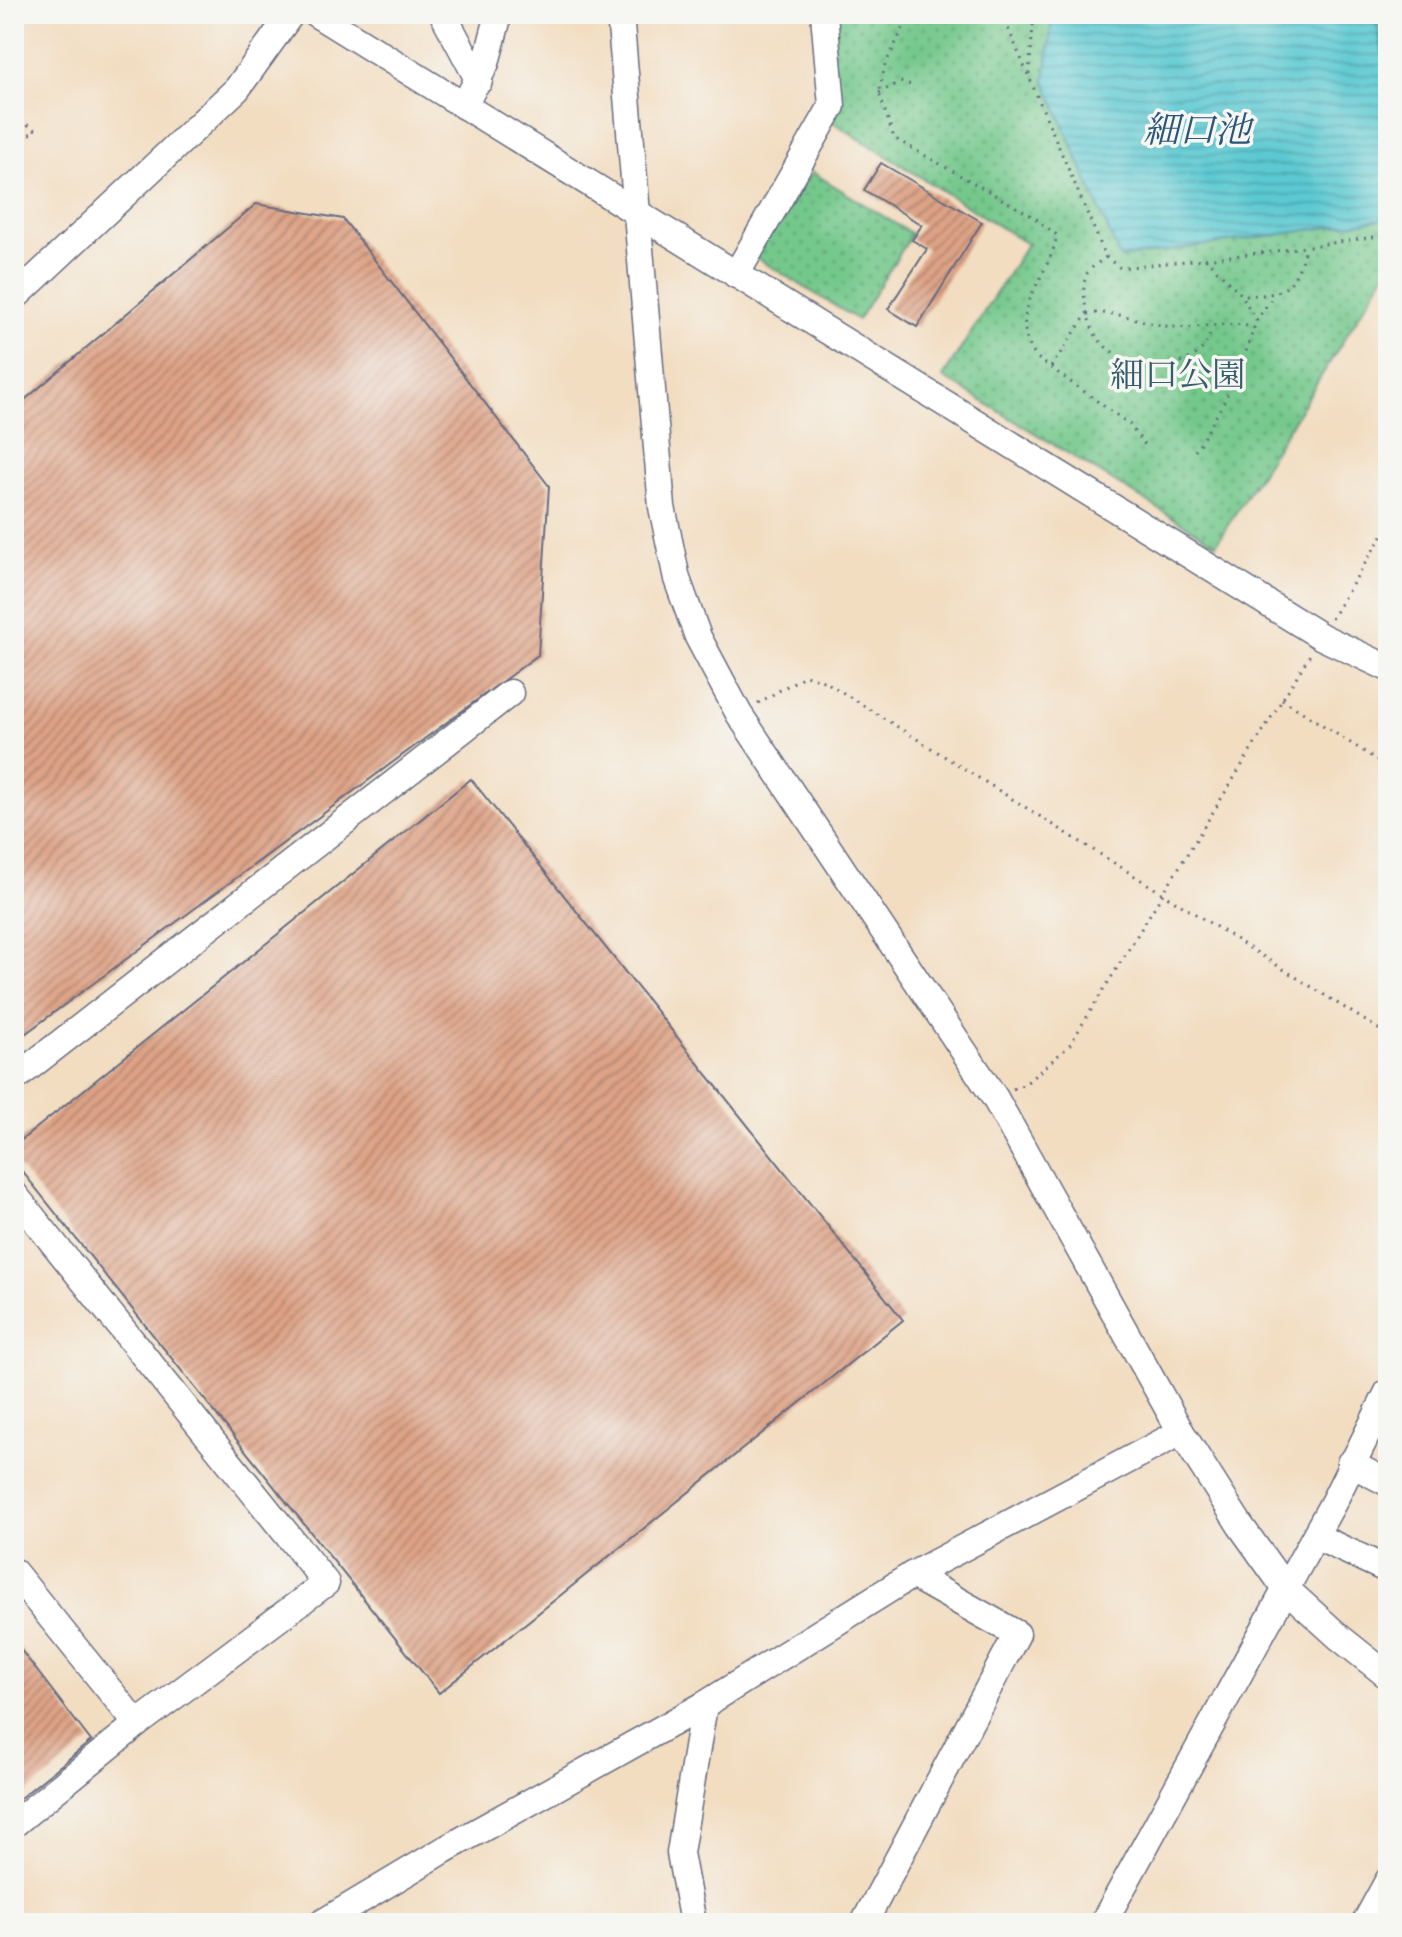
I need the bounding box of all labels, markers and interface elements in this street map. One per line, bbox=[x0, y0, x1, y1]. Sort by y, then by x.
water label: 細口池 bbox=[1143, 108, 1255, 153]
park label: 細口公園 bbox=[1110, 354, 1246, 397]

